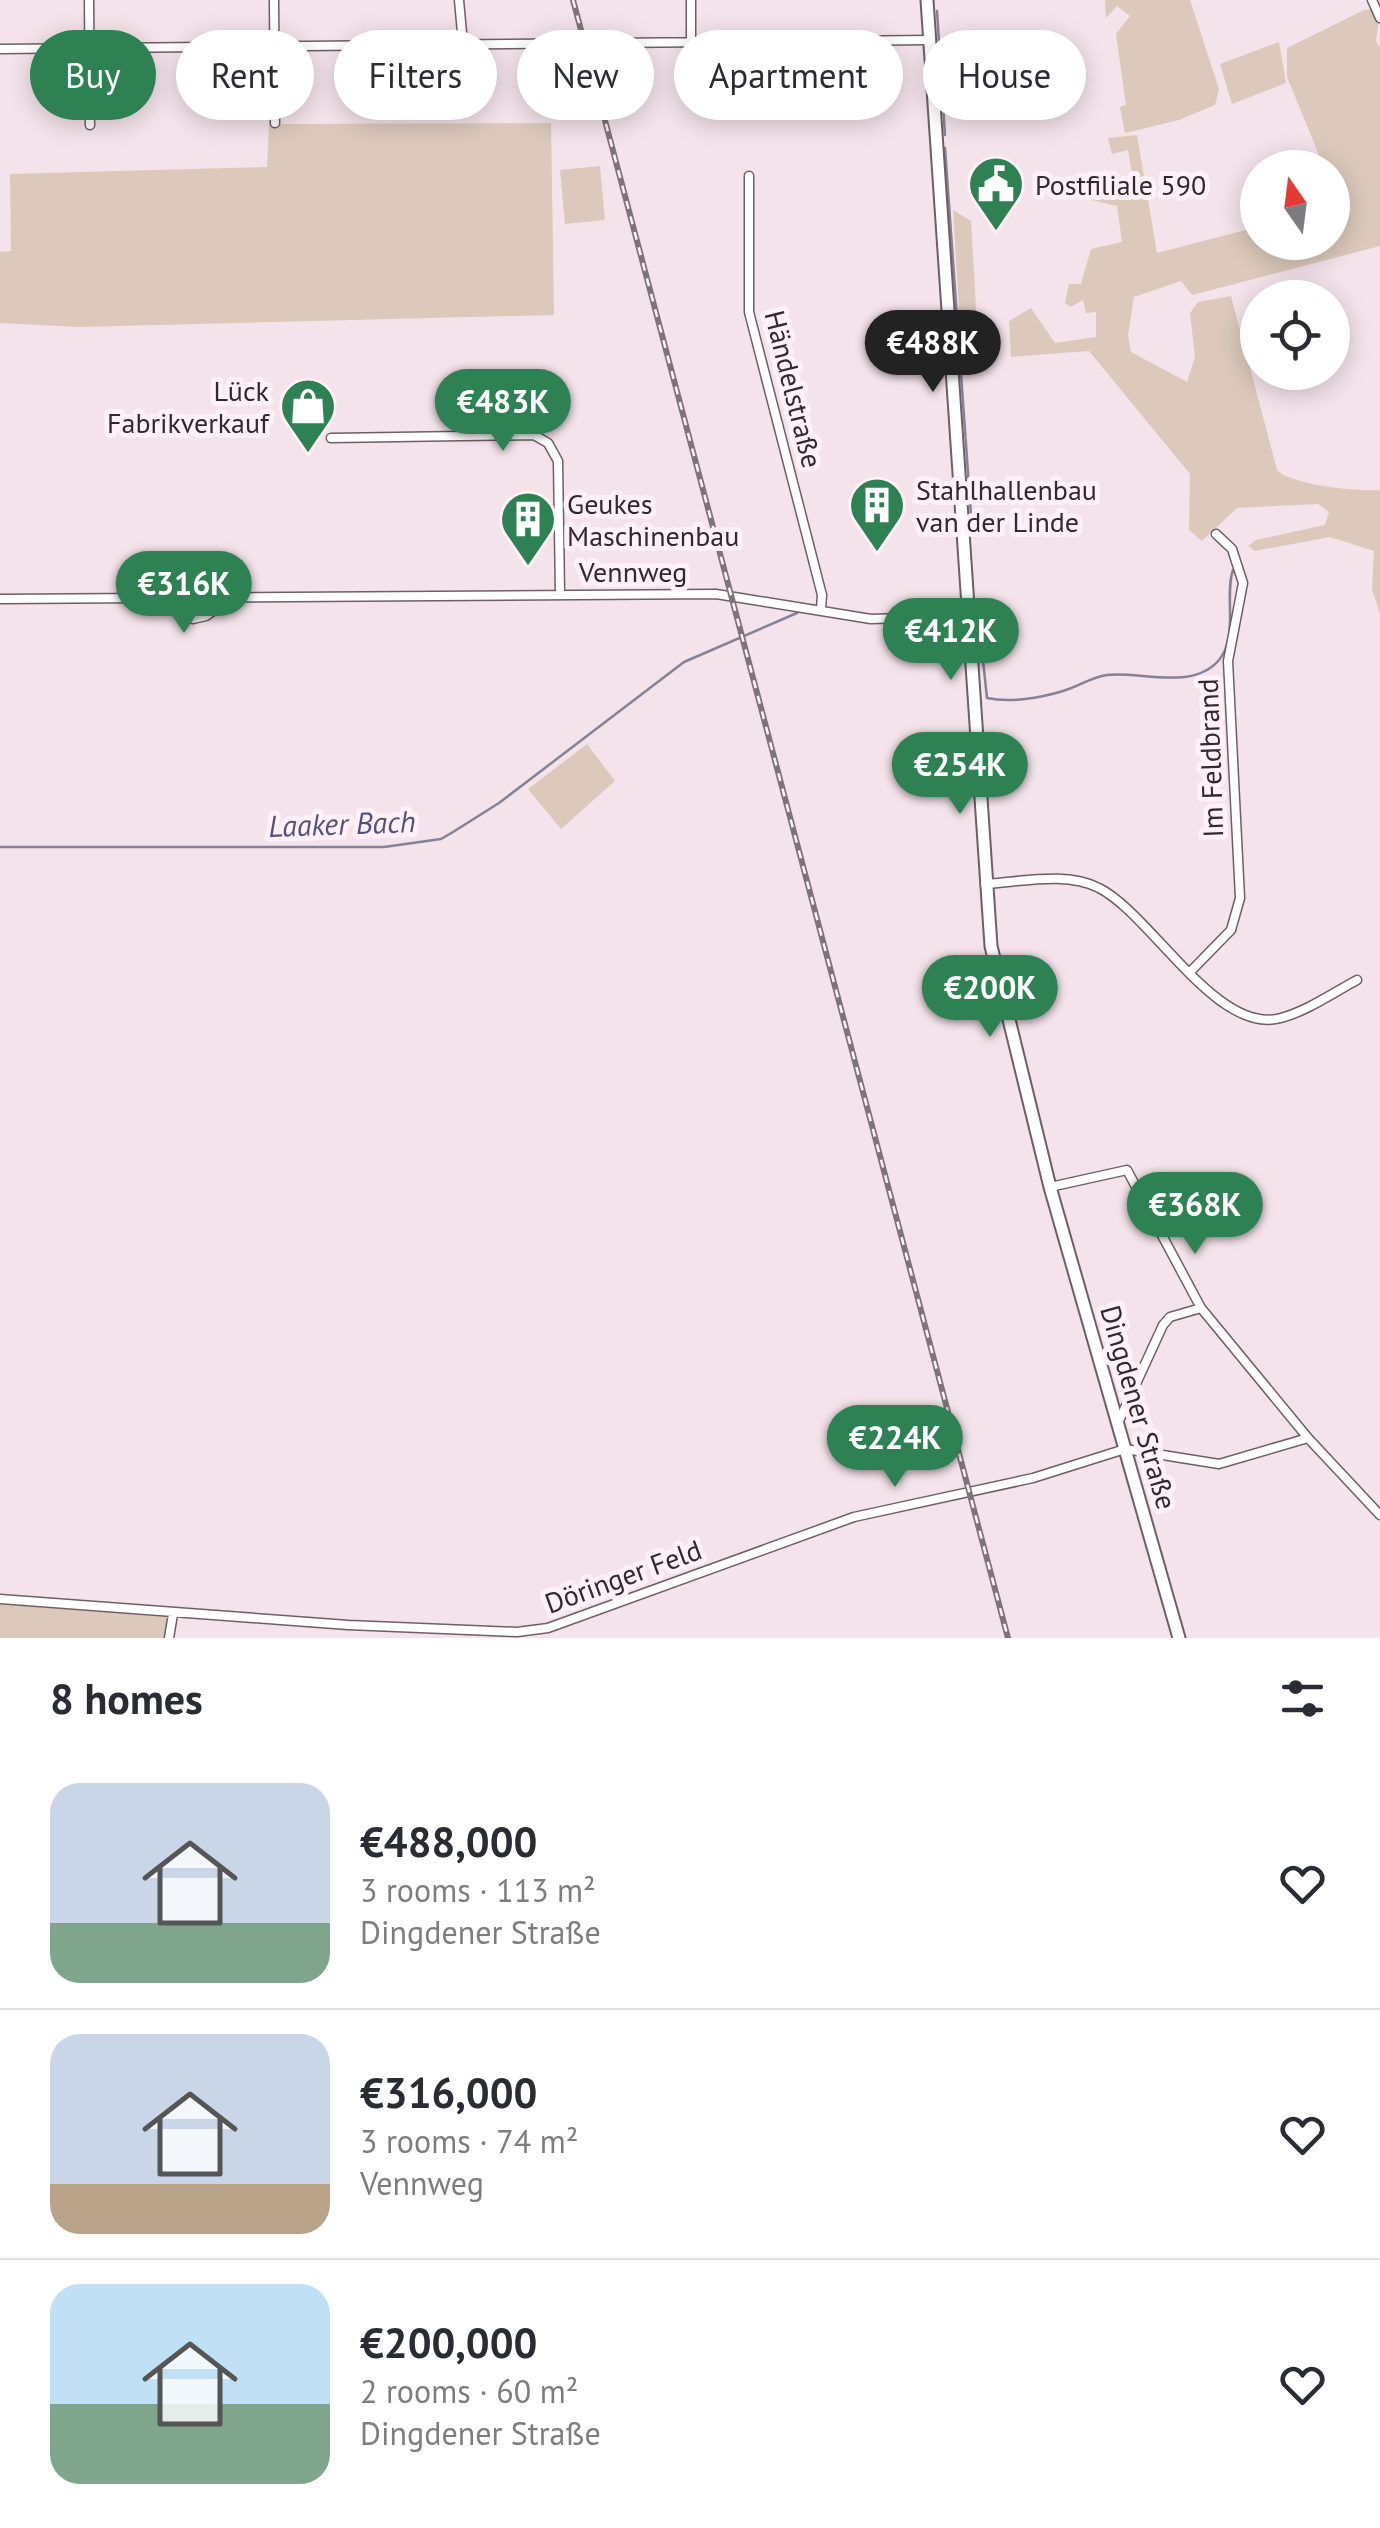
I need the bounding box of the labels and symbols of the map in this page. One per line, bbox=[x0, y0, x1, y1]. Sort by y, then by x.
north arrow bbox=[1240, 150, 1350, 260]
public building icon: Postfiliale 590 bbox=[966, 154, 1026, 233]
place label: Postfiliale 590 bbox=[1035, 166, 1206, 203]
street label: Händelstraße bbox=[757, 306, 831, 472]
pin: €488K bbox=[863, 310, 1003, 395]
pin: €483K bbox=[433, 369, 573, 454]
place label: Lück Fabrikverkauf bbox=[107, 372, 270, 441]
shop icon: Lück Fabrikverkauf bbox=[278, 376, 338, 455]
place label: Stahlhallenbau van der Linde bbox=[916, 471, 1097, 540]
building icon: Stahlhallenbau van der Linde bbox=[847, 475, 907, 554]
place label: Geukes Maschinenbau bbox=[567, 485, 739, 554]
building icon: Geukes Maschinenbau bbox=[498, 489, 558, 568]
pin: €316K bbox=[114, 551, 254, 636]
street label: Vennweg bbox=[578, 553, 687, 590]
pin: €412K bbox=[881, 598, 1021, 683]
street label: Im Feldbrand bbox=[1189, 678, 1231, 838]
pin: €254K bbox=[890, 732, 1030, 817]
water label: Laaker Bach bbox=[268, 801, 416, 845]
pin: €200K bbox=[920, 955, 1060, 1040]
pin: €368K bbox=[1125, 1172, 1265, 1257]
street label: Dingdener Straße bbox=[1092, 1301, 1186, 1513]
pin: €224K bbox=[825, 1405, 965, 1490]
street label: Döringer Feld bbox=[540, 1531, 706, 1621]

